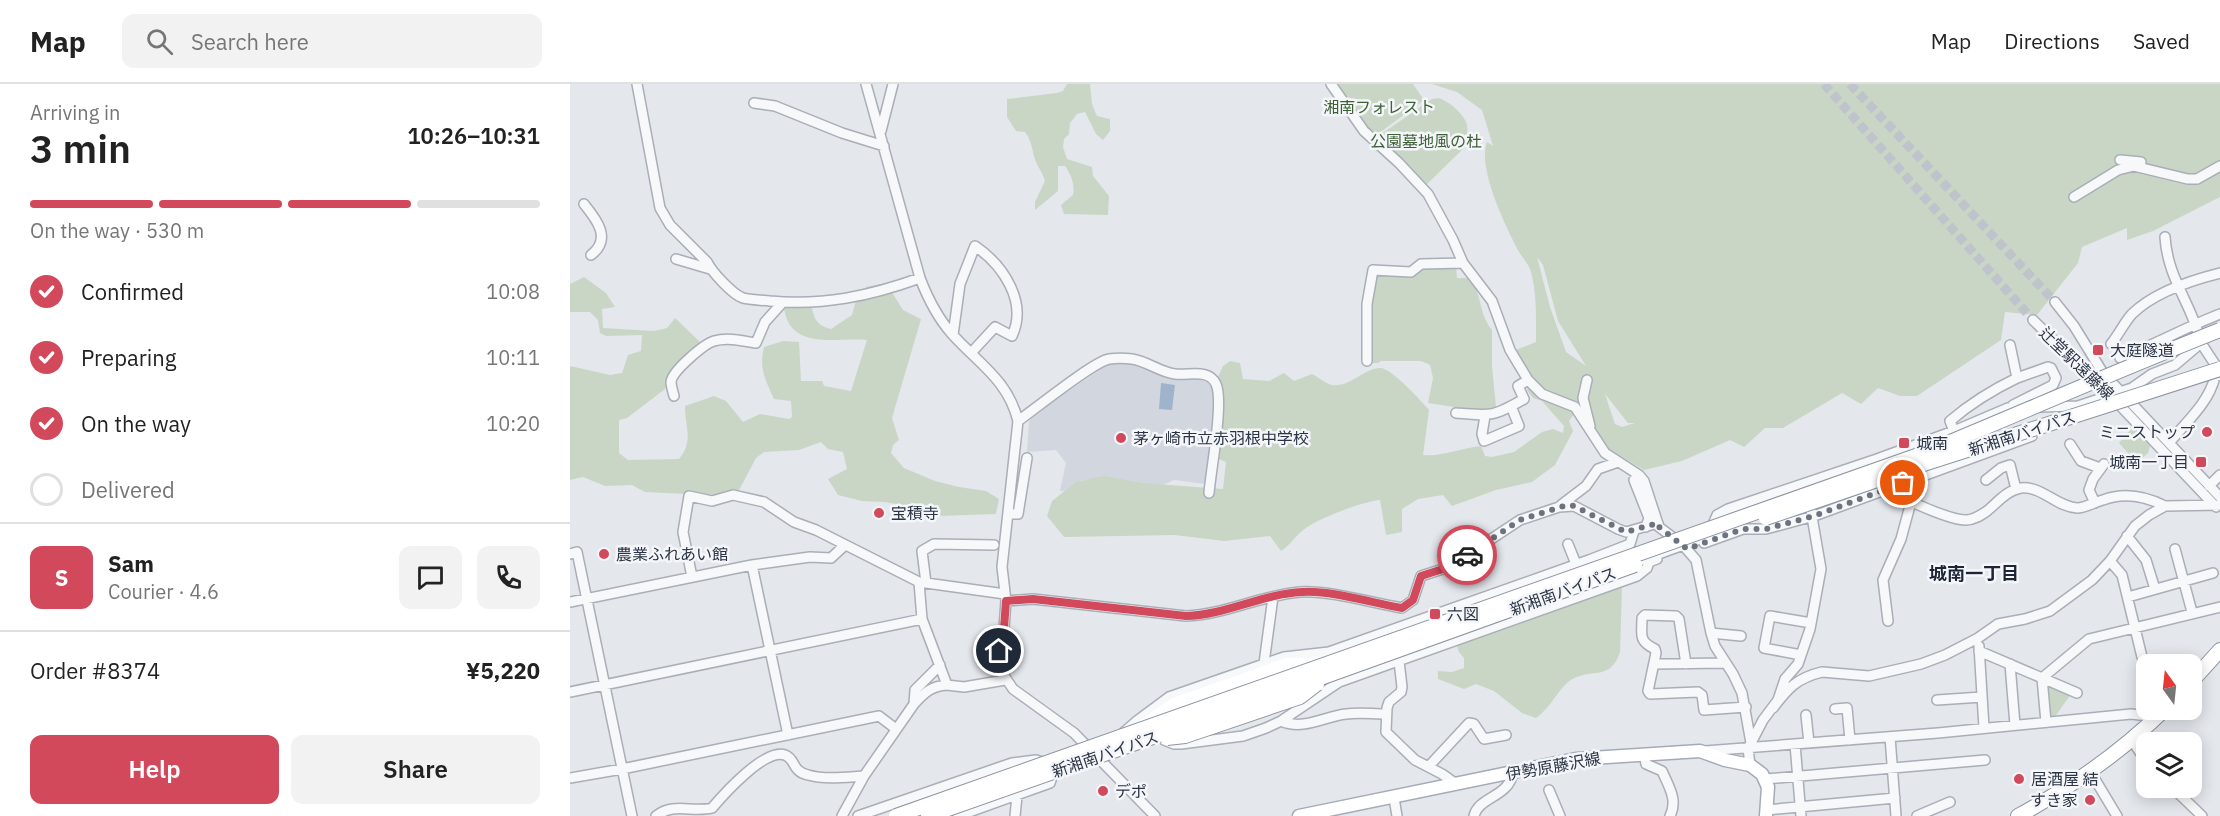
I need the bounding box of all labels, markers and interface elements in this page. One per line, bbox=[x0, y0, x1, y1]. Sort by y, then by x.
search box bbox=[122, 14, 542, 68]
text: Map bbox=[30, 23, 86, 60]
icon: search bbox=[143, 25, 176, 58]
text: Search here bbox=[191, 27, 309, 56]
text: Map bbox=[1931, 27, 1971, 55]
text: Directions bbox=[2004, 27, 2100, 55]
text: Saved bbox=[2133, 27, 2190, 55]
park label: 湘南フォレスト bbox=[1323, 97, 1435, 117]
text: Arriving in bbox=[30, 99, 120, 126]
text: 10:26–10:31 bbox=[407, 121, 540, 150]
text: 3 min bbox=[30, 123, 131, 174]
park label: 公園墓地風の杜 bbox=[1370, 131, 1482, 151]
text: On the way · 530 m bbox=[30, 217, 204, 244]
icon: check bbox=[30, 275, 63, 308]
text: Confirmed bbox=[81, 277, 184, 306]
text: 10:08 bbox=[486, 278, 540, 305]
street label: 辻堂駅遠藤線 bbox=[2036, 322, 2118, 404]
place label: 大庭隧道 bbox=[2110, 340, 2174, 360]
icon: check bbox=[30, 341, 63, 374]
text: Preparing bbox=[81, 343, 176, 372]
marker: 大庭隧道 bbox=[2091, 343, 2105, 357]
text: 10:11 bbox=[486, 344, 540, 371]
street label: 新湘南バイパス bbox=[1966, 406, 2078, 460]
icon: check bbox=[30, 407, 63, 440]
text: On the way bbox=[81, 409, 191, 438]
text: 10:20 bbox=[486, 410, 540, 437]
place label: ミニストップ bbox=[2099, 422, 2195, 442]
marker: ミニストップ bbox=[2200, 425, 2214, 439]
place label: 茅ヶ崎市立赤羽根中学校 bbox=[1133, 428, 1309, 448]
marker: 茅ヶ崎市立赤羽根中学校 bbox=[1114, 431, 1128, 445]
place label: 城南 bbox=[1916, 433, 1948, 453]
marker: 城南 bbox=[1897, 436, 1911, 450]
place label: 城南一丁目 bbox=[2109, 452, 2189, 472]
marker: 城南一丁目 bbox=[2194, 455, 2208, 469]
pin bbox=[1877, 457, 1928, 508]
icon: bag bbox=[1886, 466, 1919, 499]
text: Delivered bbox=[81, 475, 175, 504]
place label: 宝積寺 bbox=[891, 503, 939, 523]
marker: 宝積寺 bbox=[872, 506, 886, 520]
courier bbox=[1437, 525, 1497, 585]
icon: car bbox=[1451, 539, 1484, 572]
place label: 農業ふれあい館 bbox=[616, 544, 728, 564]
button: chat bbox=[399, 546, 462, 609]
button: phone bbox=[477, 546, 540, 609]
marker: 農業ふれあい館 bbox=[597, 547, 611, 561]
text: Sam bbox=[108, 549, 154, 578]
district label: 城南一丁目 bbox=[1929, 562, 2019, 585]
text: S bbox=[55, 563, 68, 592]
street label: 新湘南バイパス bbox=[1507, 563, 1619, 619]
text: Courier · 4.6 bbox=[108, 578, 219, 605]
place label: 六図 bbox=[1447, 604, 1479, 624]
marker: 六図 bbox=[1428, 607, 1442, 621]
pin bbox=[973, 625, 1024, 676]
icon: home bbox=[982, 634, 1015, 667]
north arrow bbox=[2136, 654, 2202, 720]
map controls bbox=[2136, 654, 2202, 798]
text: Order #8374 bbox=[30, 656, 160, 685]
text: ¥5,220 bbox=[466, 656, 540, 685]
street label: 新湘南バイパス bbox=[1049, 726, 1161, 782]
button: layers bbox=[2136, 732, 2202, 798]
button: Help bbox=[30, 735, 279, 804]
button: Share bbox=[291, 735, 540, 804]
street label: 伊勢原藤沢線 bbox=[1504, 748, 1602, 784]
place label: 居酒屋 結 bbox=[2031, 769, 2099, 789]
marker: 居酒屋 結 bbox=[2012, 772, 2026, 786]
place label: デポ bbox=[1115, 781, 1147, 801]
marker: デポ bbox=[1096, 784, 1110, 798]
place label: すき家 bbox=[2030, 790, 2078, 810]
marker: すき家 bbox=[2083, 793, 2097, 807]

